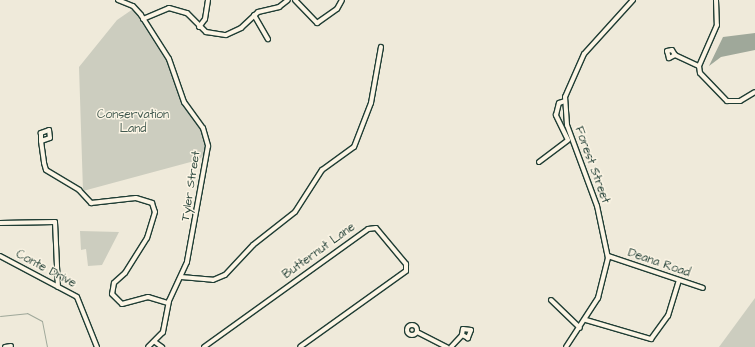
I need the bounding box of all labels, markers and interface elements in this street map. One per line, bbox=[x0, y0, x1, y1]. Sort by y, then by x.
park label: Conservation Land bbox=[97, 108, 169, 136]
street label: Forest Street bbox=[571, 125, 613, 205]
street label: Tyler Street bbox=[178, 150, 204, 222]
street label: Butternut Lane bbox=[280, 220, 358, 282]
street label: Deana Road bbox=[626, 246, 692, 280]
street label: Conte Drive bbox=[13, 247, 79, 291]

